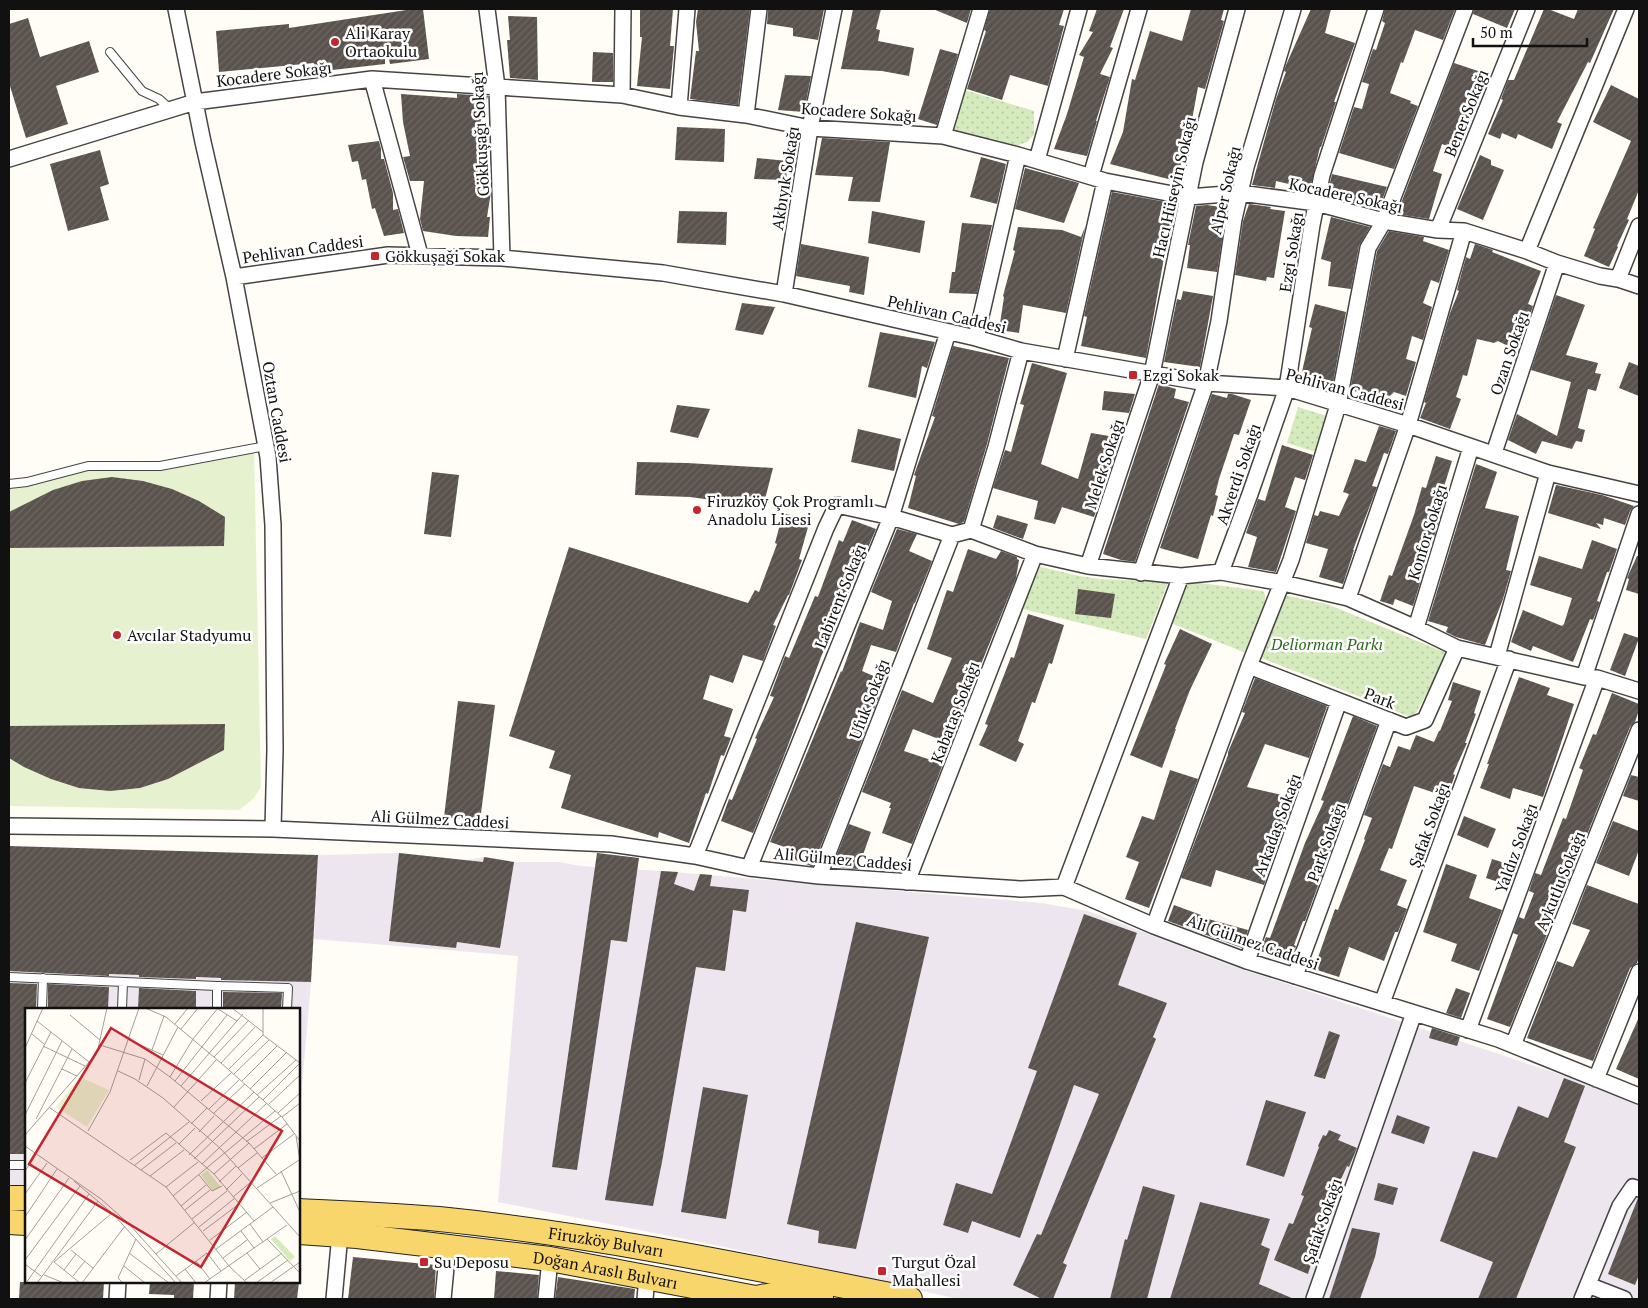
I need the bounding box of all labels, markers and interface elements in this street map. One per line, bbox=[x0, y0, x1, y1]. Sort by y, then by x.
scale bar bbox=[1473, 15, 1587, 47]
place label: Ali Karay Ortaokulu bbox=[345, 22, 417, 62]
text: 50 m bbox=[1480, 22, 1513, 42]
marker: Ali Karay Ortaokulu bbox=[329, 36, 341, 48]
street label: Kocadere Sokağı bbox=[215, 56, 333, 92]
street label: Bener Sokağı bbox=[1438, 66, 1494, 160]
street label: Gökkuşağı Sokağı bbox=[466, 71, 494, 197]
street label: Kocadere Sokağı bbox=[800, 97, 918, 127]
street label: Hacı Hüseyin Sokağı bbox=[1147, 114, 1201, 260]
street label: Akbıyık Sokağı bbox=[766, 124, 804, 231]
street label: Alper Sokağı bbox=[1204, 144, 1246, 236]
street label: Kocadere Sokağı bbox=[1287, 172, 1405, 218]
street label: Ezgi Sokağı bbox=[1274, 210, 1308, 294]
street label: Pehlivan Caddesi bbox=[241, 230, 365, 268]
place label: Gökkuşaği Sokak bbox=[385, 245, 506, 267]
marker: Gökkuşaği Sokak bbox=[369, 250, 381, 262]
street label: Pehlivan Caddesi bbox=[885, 290, 1009, 338]
street label: Ozan Sokağı bbox=[1484, 308, 1534, 398]
street label: Oztan Caddesi bbox=[257, 360, 297, 465]
street label: Pehlivan Caddesi bbox=[1283, 363, 1407, 415]
place label: Ezgi Sokak bbox=[1143, 364, 1220, 386]
marker: Ezgi Sokak bbox=[1127, 369, 1139, 381]
street label: Melek Sokağı bbox=[1079, 416, 1129, 512]
street label: Akverdi Sokağı bbox=[1210, 420, 1266, 528]
street label: Konfor Sokağı bbox=[1402, 481, 1452, 583]
place label: Firuzköy Çok Programlı Anadolu Lisesi bbox=[707, 490, 874, 530]
marker: Firuzköy Çok Programlı Anadolu Lisesi bbox=[691, 504, 703, 516]
street label: Labirent Sokağı bbox=[809, 540, 871, 652]
place label: Avcılar Stadyumu bbox=[127, 624, 252, 646]
marker: Avcılar Stadyumu bbox=[111, 629, 123, 641]
park label: Deliorman Parkı bbox=[1270, 633, 1383, 655]
street label: Ufuk Sokağı bbox=[844, 655, 894, 742]
street label: Kabataş Sokağı bbox=[925, 658, 985, 766]
street label: Park bbox=[1361, 682, 1400, 714]
street label: Arkadaş Sokağı bbox=[1248, 770, 1306, 880]
street label: Şafak Sokağı bbox=[1403, 779, 1455, 871]
street label: Park Sokağı bbox=[1301, 799, 1351, 885]
street label: Yaldız Sokağı bbox=[1490, 800, 1543, 896]
street label: Ali Gülmez Caddesi bbox=[370, 804, 510, 834]
street label: Aykutlu Sokağı bbox=[1530, 828, 1590, 934]
street label: Ali Gülmez Caddesi bbox=[773, 842, 913, 876]
street label: Ali Gülmez Caddesi bbox=[1184, 909, 1322, 975]
inset map bbox=[25, 1008, 300, 1283]
street label: Şafak Sokağı bbox=[1297, 1175, 1347, 1267]
street label: Firuzköy Bulvarı bbox=[547, 1222, 666, 1262]
street label: Doğan Araslı Bulvarı bbox=[532, 1246, 680, 1294]
place label: Su Deposu bbox=[434, 1251, 509, 1273]
place label: Turgut Özal Mahallesi bbox=[892, 1251, 977, 1291]
marker: Su Deposu bbox=[418, 1256, 430, 1268]
marker: Turgut Özal Mahallesi bbox=[876, 1265, 888, 1277]

